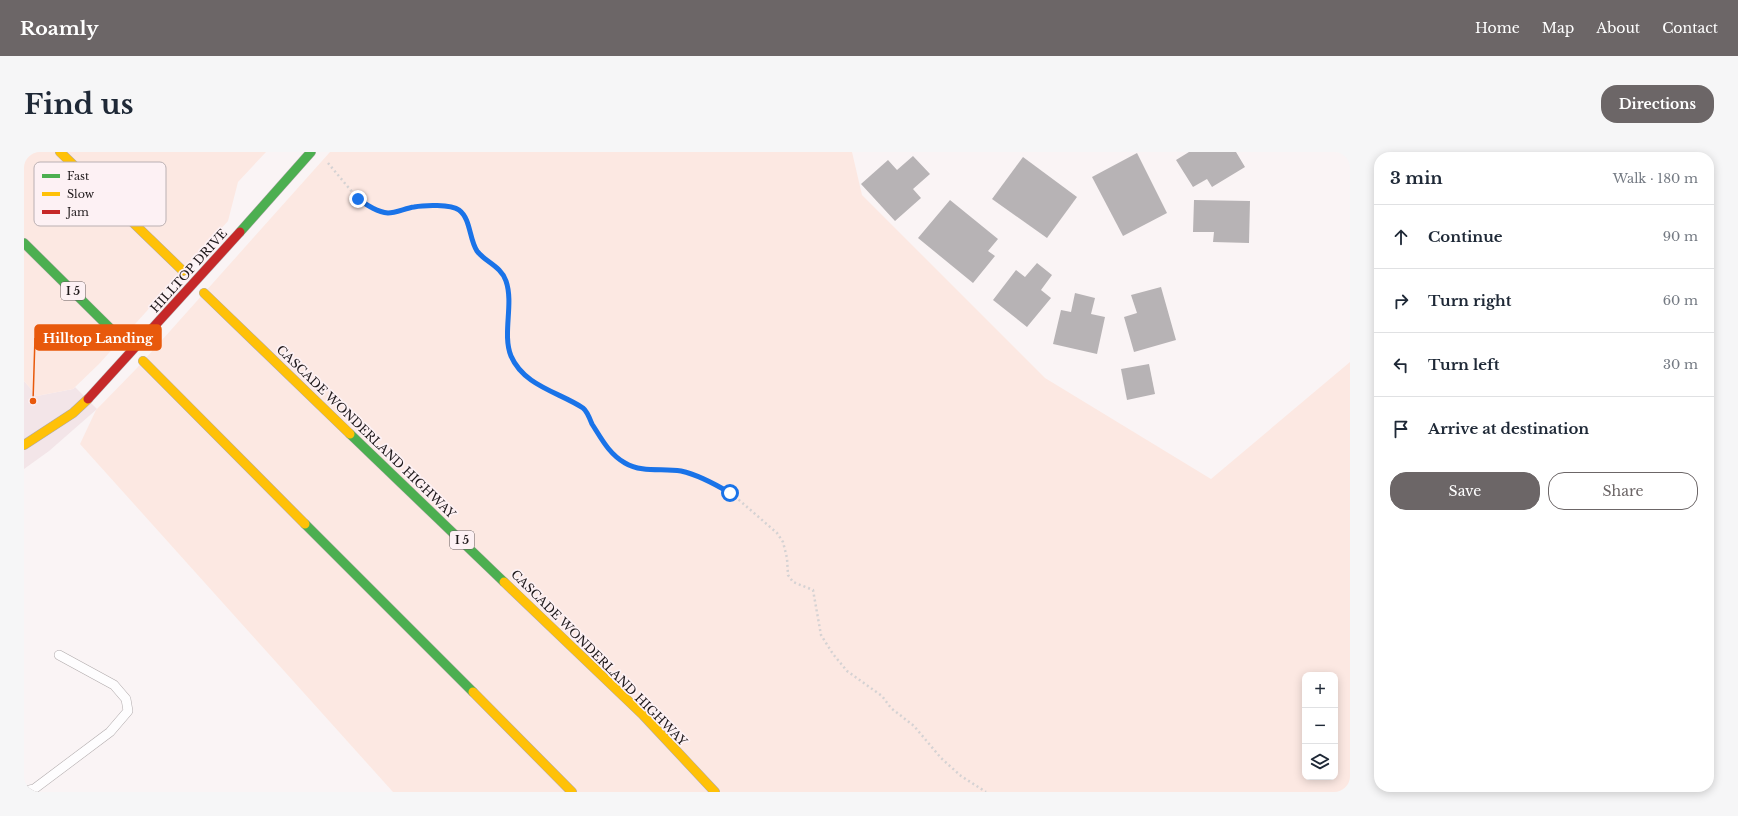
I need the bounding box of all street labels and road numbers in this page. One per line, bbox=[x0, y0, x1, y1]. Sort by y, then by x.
street label: HILLTOP DRIVE bbox=[147, 226, 230, 316]
road number: I 5 bbox=[61, 282, 85, 300]
street label: CASCADE WONDERLAND HIGHWAY bbox=[274, 342, 459, 522]
road number: I 5 bbox=[450, 531, 474, 549]
street label: CASCADE WONDERLAND HIGHWAY bbox=[508, 566, 691, 749]

